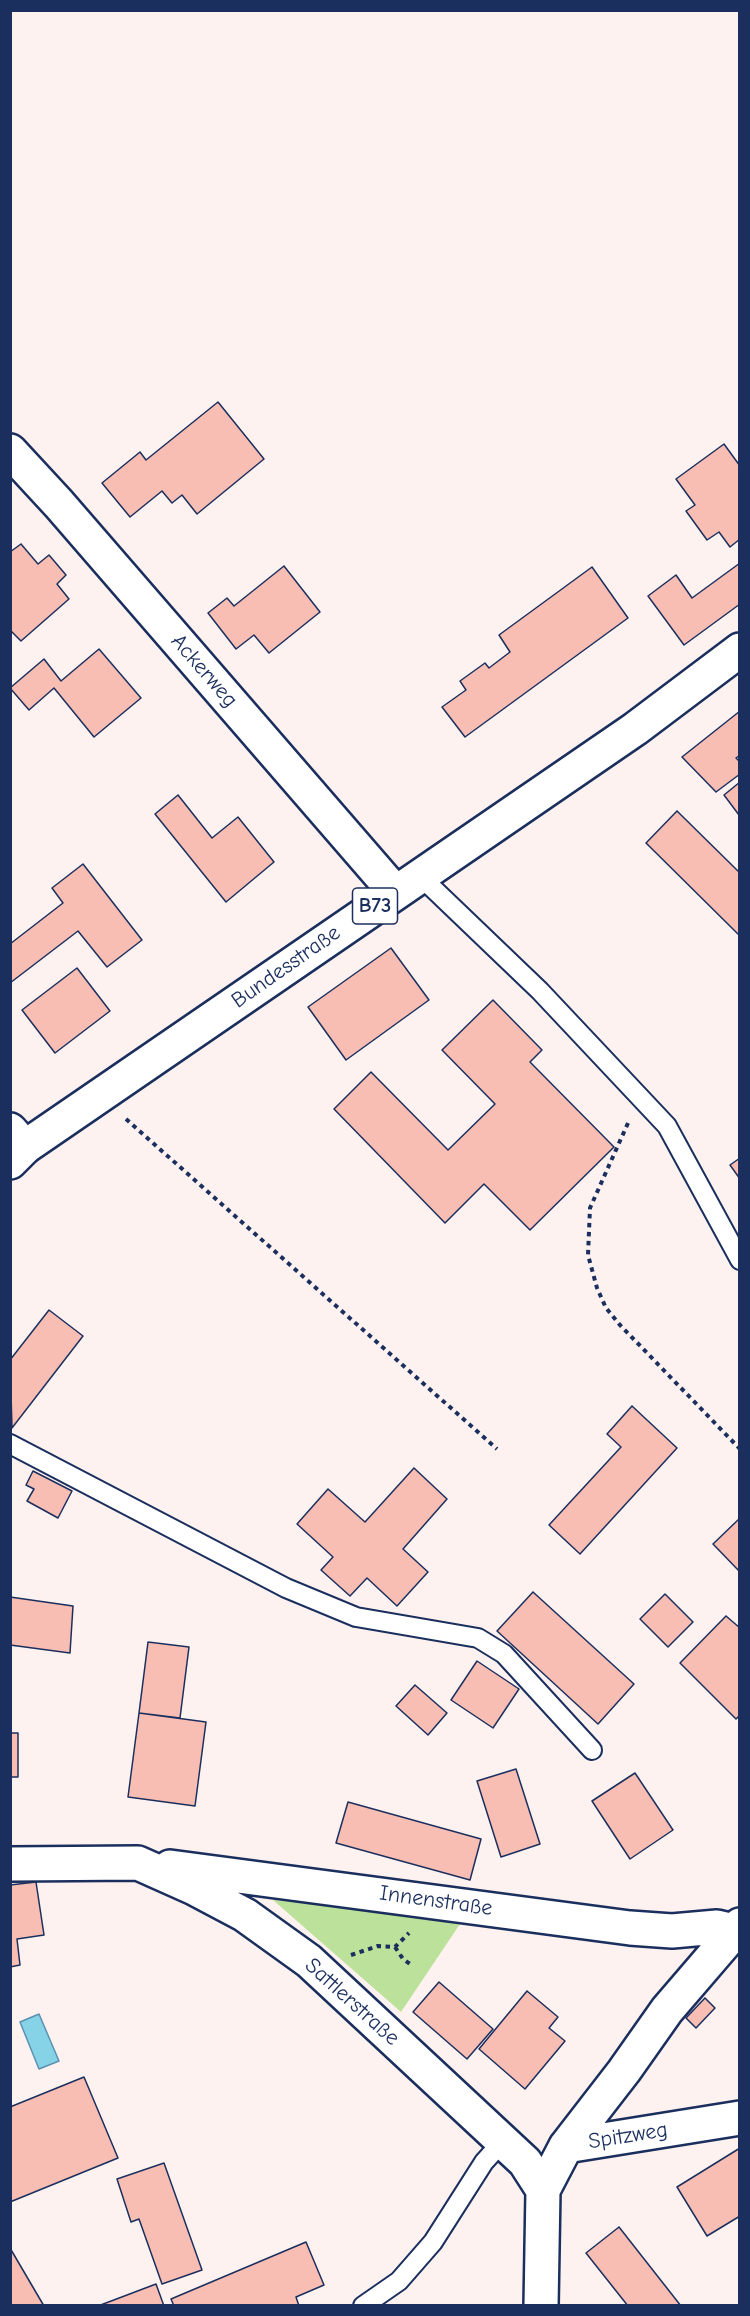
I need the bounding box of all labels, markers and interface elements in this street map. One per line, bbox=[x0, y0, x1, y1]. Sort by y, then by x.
street label: Ackerweg bbox=[165, 629, 243, 713]
road number: B73 bbox=[352, 888, 398, 924]
street label: Bundesstraße bbox=[227, 920, 345, 1014]
street label: Innenstraße bbox=[378, 1880, 494, 1922]
street label: Sattlerstraße bbox=[299, 1953, 405, 2051]
street label: Spitzweg bbox=[586, 2117, 670, 2155]

